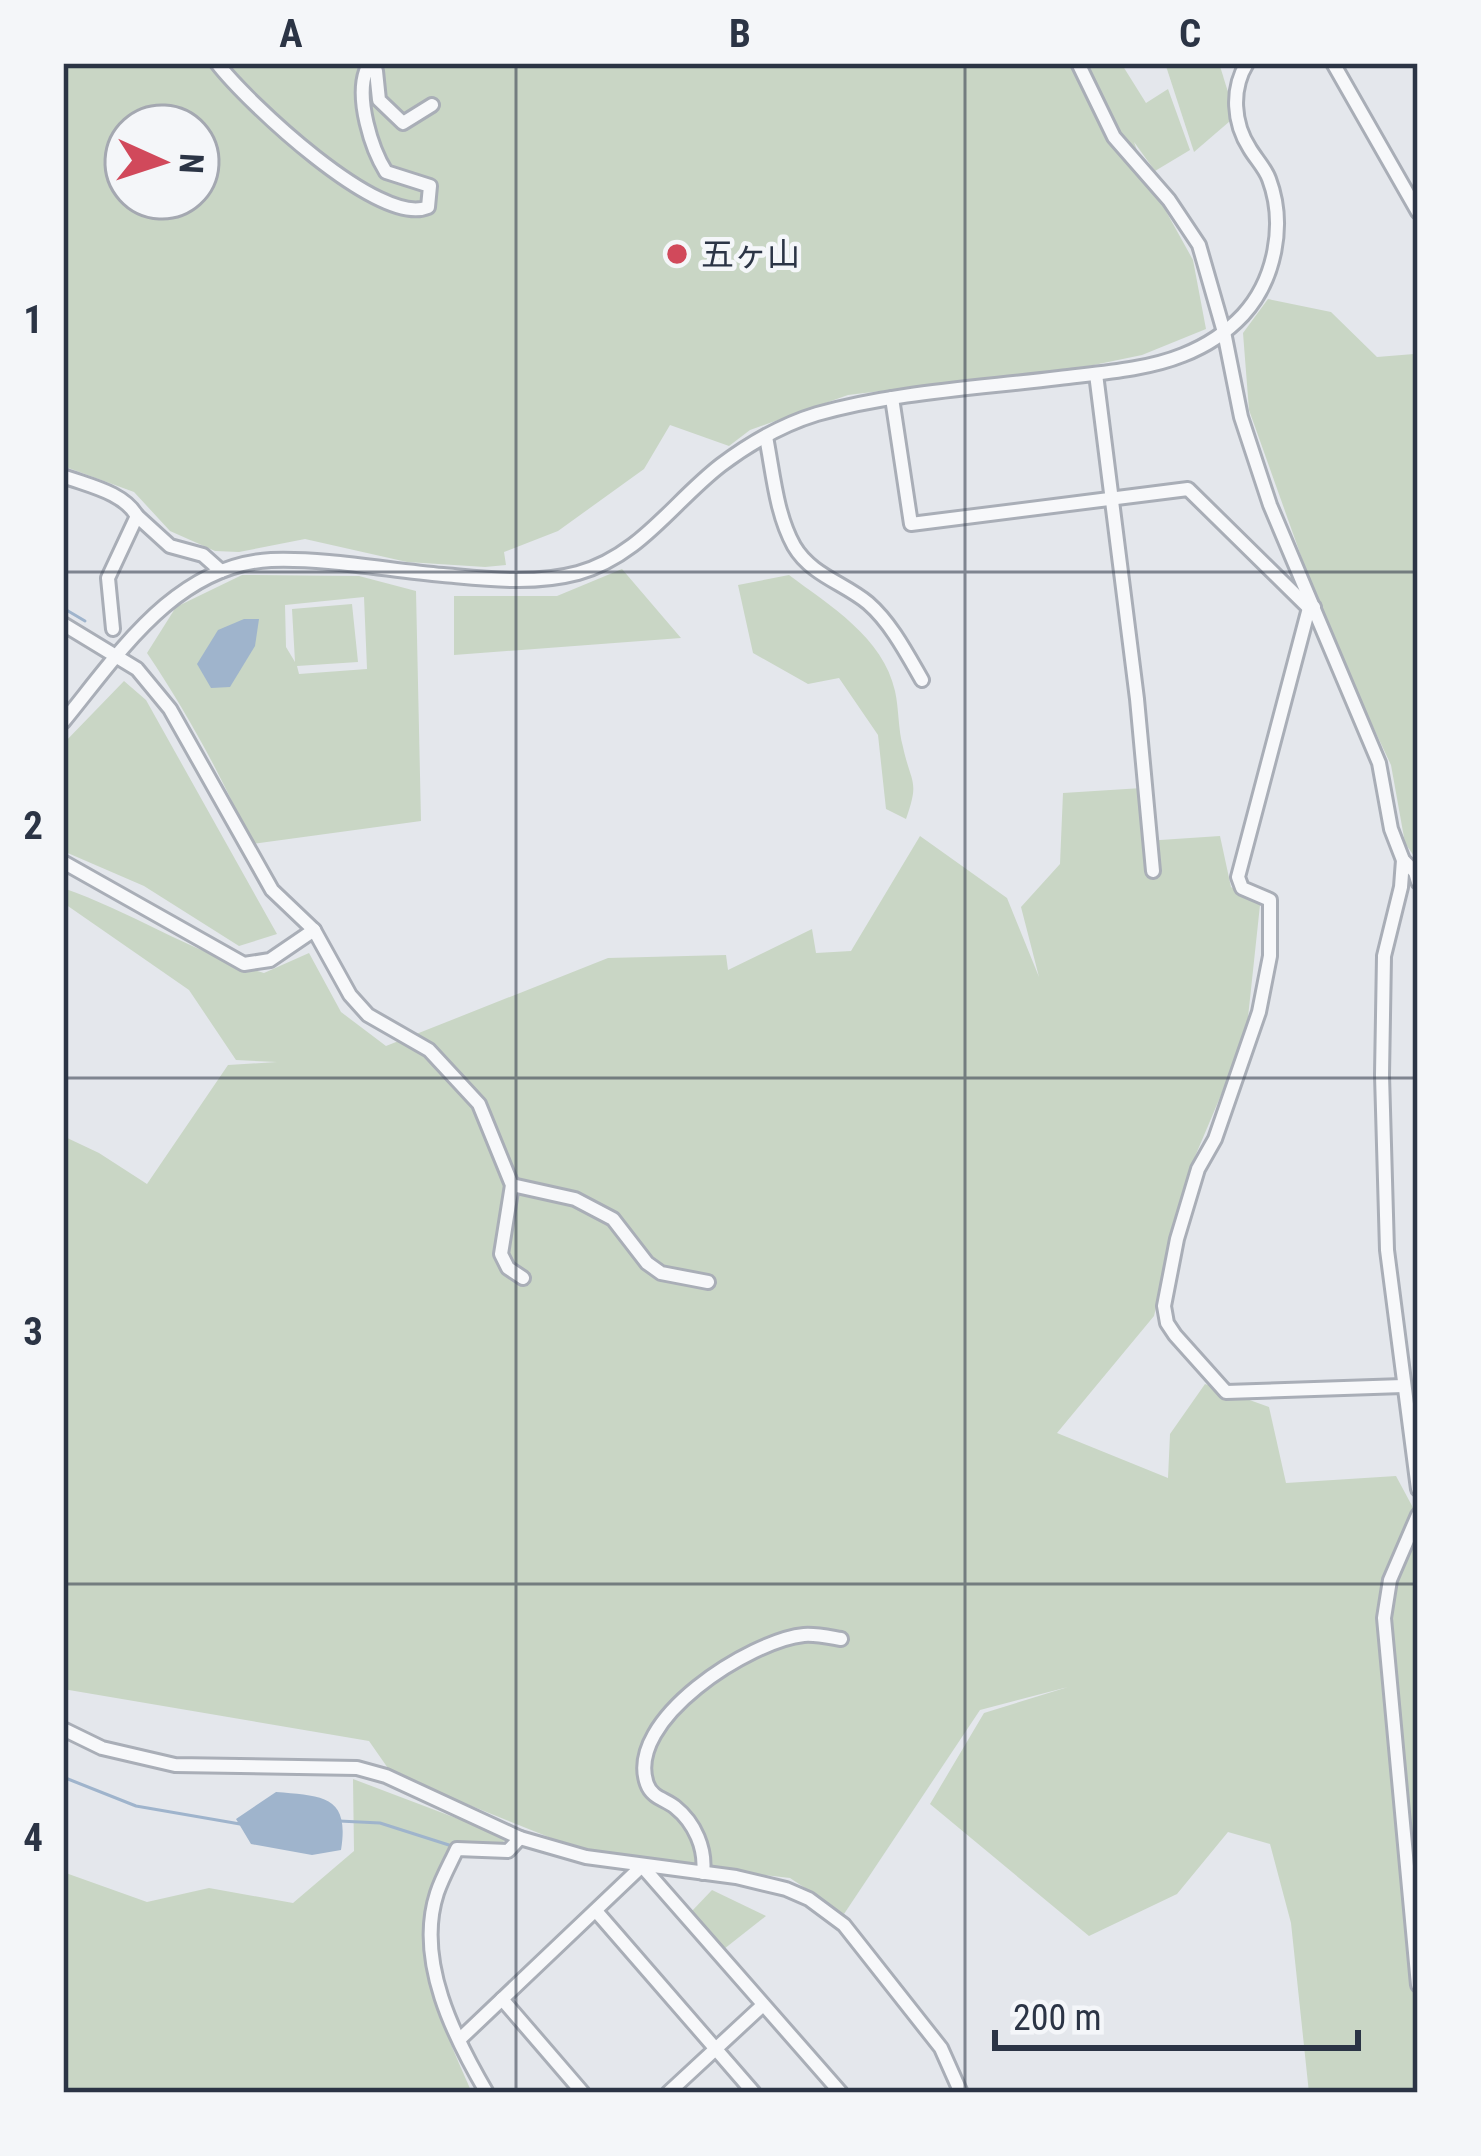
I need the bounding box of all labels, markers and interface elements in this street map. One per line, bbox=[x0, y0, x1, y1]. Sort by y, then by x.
text: A bbox=[279, 11, 303, 57]
text: B bbox=[729, 11, 751, 57]
text: C bbox=[1179, 11, 1201, 57]
north arrow bbox=[102, 102, 222, 222]
text: N bbox=[171, 152, 211, 175]
place label: 五ヶ山 bbox=[701, 235, 800, 274]
marker: 五ヶ山 bbox=[664, 241, 690, 267]
text: 1 bbox=[23, 297, 43, 343]
text: 2 bbox=[23, 803, 43, 849]
text: 3 bbox=[23, 1309, 43, 1355]
text: 4 bbox=[23, 1815, 43, 1861]
scale bar bbox=[995, 1976, 1358, 2050]
text: 200 m bbox=[1013, 1997, 1102, 2039]

